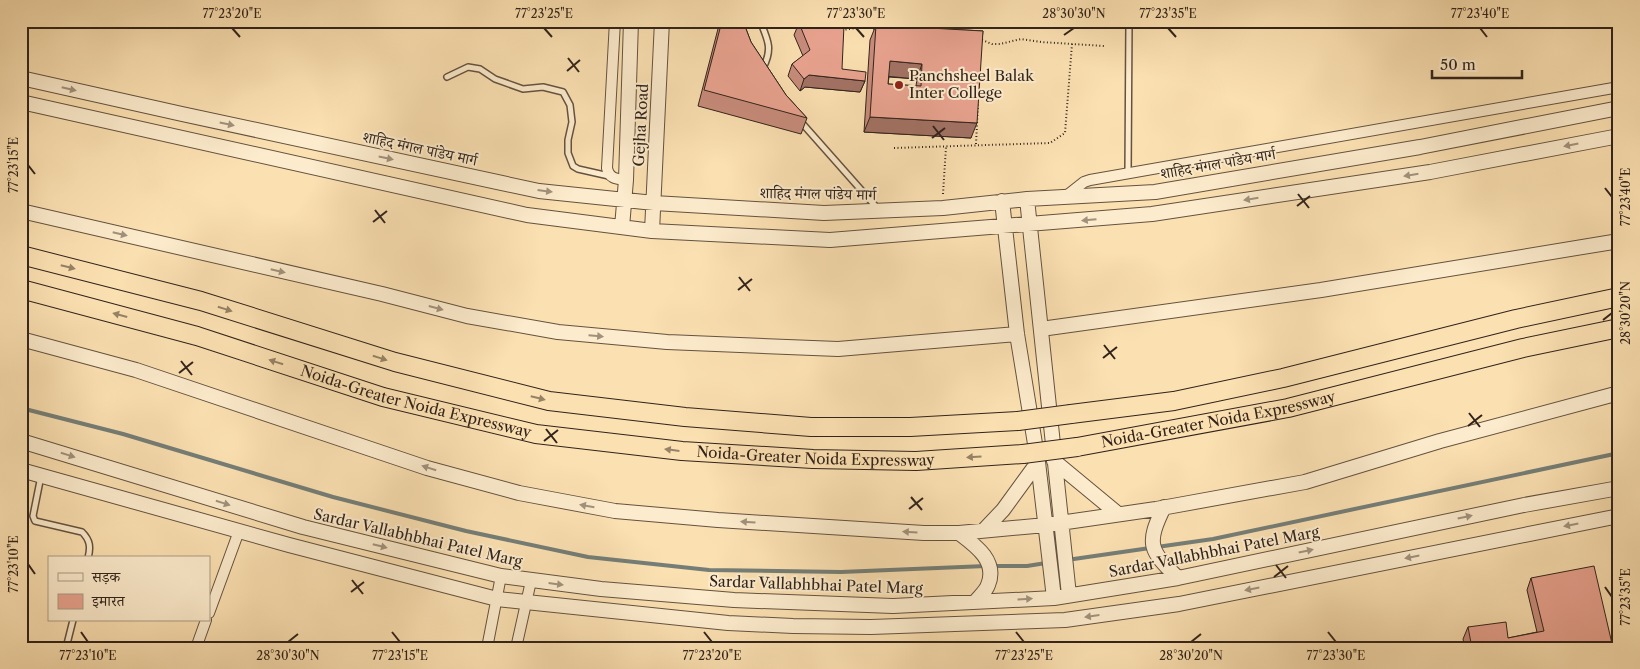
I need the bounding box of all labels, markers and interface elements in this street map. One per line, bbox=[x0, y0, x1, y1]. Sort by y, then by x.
text: 77°23'20"E bbox=[202, 6, 262, 21]
text: 77°23'25"E bbox=[515, 6, 573, 21]
text: 77°23'30"E bbox=[827, 6, 885, 21]
text: 28°30'30"N bbox=[1042, 6, 1106, 21]
text: 77°23'35"E bbox=[1139, 6, 1197, 21]
text: 77°23'40"E bbox=[1451, 6, 1509, 21]
scale bar bbox=[1432, 48, 1522, 80]
text: 50 m bbox=[1440, 55, 1476, 74]
place label: Panchsheel Balak Inter College bbox=[909, 66, 1035, 102]
marker: Panchsheel Balak Inter College bbox=[893, 79, 905, 91]
street label: Gejha Road bbox=[629, 83, 652, 167]
one-way arrow bbox=[61, 85, 76, 93]
one-way arrow bbox=[220, 120, 235, 128]
street label: शाहिद मंगल पांडेय मार्ग bbox=[361, 127, 480, 170]
text: 77°23'15"E bbox=[6, 137, 21, 193]
one-way arrow bbox=[1563, 141, 1578, 149]
street label: शाहिद मंगल पांडेय मार्ग bbox=[1159, 144, 1278, 183]
one-way arrow bbox=[379, 154, 394, 162]
text: 77°23'40"E bbox=[1618, 168, 1633, 226]
one-way arrow bbox=[1403, 172, 1419, 180]
street label: शाहिद मंगल पांडेय मार्ग bbox=[760, 183, 877, 204]
one-way arrow bbox=[538, 187, 554, 195]
one-way arrow bbox=[1242, 196, 1258, 204]
one-way arrow bbox=[1081, 216, 1097, 224]
one-way arrow bbox=[112, 230, 127, 238]
one-way arrow bbox=[61, 263, 76, 271]
one-way arrow bbox=[271, 267, 287, 275]
text: 28°30'20"N bbox=[1618, 281, 1633, 345]
one-way arrow bbox=[429, 305, 444, 313]
one-way arrow bbox=[218, 306, 233, 313]
one-way arrow bbox=[112, 311, 127, 319]
one-way arrow bbox=[589, 332, 605, 340]
one-way arrow bbox=[373, 354, 388, 362]
one-way arrow bbox=[268, 358, 283, 365]
street label: Noida-Greater Noida Expressway bbox=[298, 361, 534, 442]
street label: Noida-Greater Noida Expressway bbox=[1100, 386, 1338, 451]
one-way arrow bbox=[530, 394, 545, 402]
street label: Noida-Greater Noida Expressway bbox=[696, 442, 936, 470]
one-way arrow bbox=[664, 446, 680, 454]
one-way arrow bbox=[61, 452, 76, 460]
one-way arrow bbox=[966, 454, 982, 462]
one-way arrow bbox=[421, 464, 436, 472]
one-way arrow bbox=[216, 499, 231, 507]
one-way arrow bbox=[578, 501, 594, 509]
street label: Sardar Vallabhbhai Patel Marg bbox=[312, 504, 525, 571]
one-way arrow bbox=[1457, 513, 1473, 521]
one-way arrow bbox=[740, 518, 756, 526]
street label: Sardar Vallabhbhai Patel Marg bbox=[1107, 522, 1321, 581]
one-way arrow bbox=[1563, 522, 1579, 530]
one-way arrow bbox=[902, 528, 918, 536]
text: 77°23'10"E bbox=[6, 535, 21, 593]
one-way arrow bbox=[372, 542, 387, 550]
one-way arrow bbox=[1298, 547, 1313, 555]
one-way arrow bbox=[1403, 554, 1419, 562]
legend bbox=[48, 556, 210, 622]
text: सड़क bbox=[91, 567, 121, 586]
text: 77°23'35"E bbox=[1618, 568, 1633, 626]
street label: Sardar Vallabhbhai Patel Marg bbox=[709, 571, 923, 598]
one-way arrow bbox=[548, 580, 564, 588]
one-way arrow bbox=[1244, 586, 1260, 594]
text: इमारत bbox=[91, 591, 126, 610]
one-way arrow bbox=[1017, 595, 1033, 603]
one-way arrow bbox=[1084, 613, 1100, 621]
text: 77°23'10"E bbox=[59, 648, 117, 663]
text: 28°30'30"N bbox=[256, 648, 320, 663]
text: 77°23'15"E bbox=[372, 648, 428, 663]
text: 77°23'20"E bbox=[682, 648, 742, 663]
text: 77°23'25"E bbox=[995, 648, 1053, 663]
text: 28°30'20"N bbox=[1159, 648, 1223, 663]
text: 77°23'30"E bbox=[1307, 648, 1365, 663]

